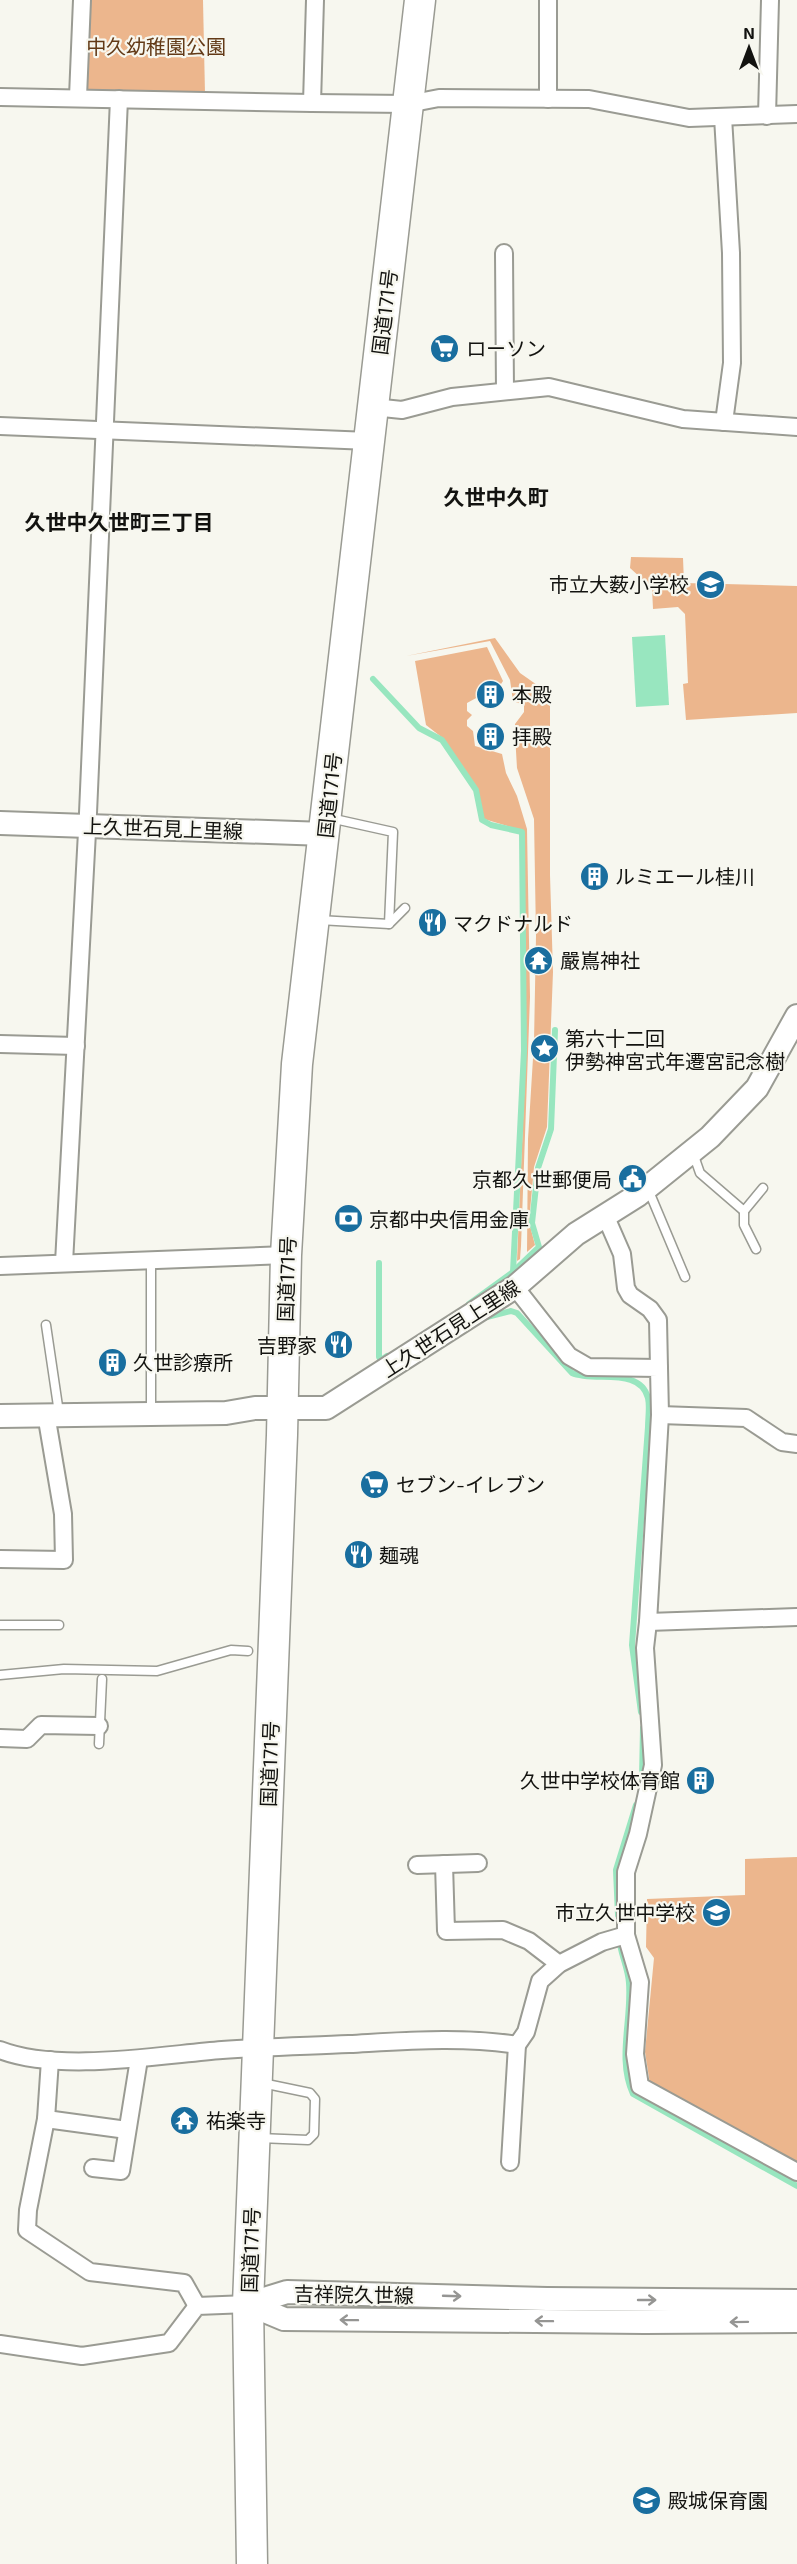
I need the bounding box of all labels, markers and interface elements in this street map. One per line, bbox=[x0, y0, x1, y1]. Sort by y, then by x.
north arrow bbox=[719, 18, 779, 78]
text: N bbox=[743, 23, 755, 42]
park label: 中久幼稚園公園 bbox=[86, 34, 226, 58]
street label: 国道171号 bbox=[367, 268, 401, 356]
supermarket icon: ローソン bbox=[429, 332, 461, 364]
place label: ローソン bbox=[466, 336, 546, 360]
district label: 久世中久町 bbox=[444, 484, 549, 509]
district label: 久世中久世町三丁目 bbox=[25, 509, 214, 534]
school or university icon: 市立大薮小学校 bbox=[694, 568, 726, 600]
place label: 市立大薮小学校 bbox=[549, 572, 689, 596]
building icon: 本殿 bbox=[475, 678, 507, 710]
place label: 本殿 bbox=[512, 682, 552, 706]
building icon: 拝殿 bbox=[475, 720, 507, 752]
place label: 拝殿 bbox=[512, 724, 552, 748]
street label: 国道171号 bbox=[313, 751, 345, 839]
street label: 上久世石見上里線 bbox=[83, 813, 243, 843]
building icon: ルミエール桂川 bbox=[578, 860, 610, 892]
place label: ルミエール桂川 bbox=[615, 864, 755, 888]
restaurant icon: マクドナルド bbox=[416, 907, 448, 939]
place label: マクドナルド bbox=[453, 911, 573, 935]
temple icon: 嚴嶌神社 bbox=[523, 944, 555, 976]
place label: 嚴嶌神社 bbox=[560, 948, 640, 972]
place label: 第六十二回 伊勢神宮式年遷宮記念樹 bbox=[565, 1026, 785, 1073]
place icon: 第六十二回 伊勢神宮式年遷宮記念樹 bbox=[528, 1033, 560, 1065]
public building icon: 京都久世郵便局 bbox=[617, 1163, 649, 1195]
place label: 京都久世郵便局 bbox=[472, 1167, 612, 1191]
bank icon: 京都中央信用金庫 bbox=[332, 1203, 364, 1235]
place label: 京都中央信用金庫 bbox=[369, 1207, 529, 1231]
street label: 国道171号 bbox=[273, 1236, 299, 1322]
street label: 上久世石見上里線 bbox=[376, 1274, 524, 1382]
restaurant icon: 吉野家 bbox=[322, 1329, 354, 1361]
place label: 吉野家 bbox=[257, 1333, 317, 1357]
building icon: 久世診療所 bbox=[96, 1346, 128, 1378]
place label: 久世診療所 bbox=[133, 1350, 233, 1374]
supermarket icon: セブン-イレブン bbox=[359, 1468, 391, 1500]
place label: セブン-イレブン bbox=[396, 1472, 545, 1496]
restaurant icon: 麺魂 bbox=[342, 1539, 374, 1571]
place label: 麺魂 bbox=[379, 1543, 419, 1567]
street label: 国道171号 bbox=[256, 1721, 282, 1807]
building icon: 久世中学校体育館 bbox=[685, 1764, 717, 1796]
place label: 久世中学校体育館 bbox=[520, 1768, 680, 1792]
school or university icon: 市立久世中学校 bbox=[700, 1896, 732, 1928]
place label: 市立久世中学校 bbox=[555, 1900, 695, 1924]
temple icon: 祐楽寺 bbox=[169, 2104, 201, 2136]
place label: 祐楽寺 bbox=[206, 2108, 266, 2132]
street label: 国道171号 bbox=[237, 2207, 263, 2293]
street label: 吉祥院久世線 bbox=[294, 2281, 414, 2307]
one-way arrow bbox=[442, 2290, 462, 2301]
one-way arrow bbox=[637, 2294, 657, 2306]
one-way arrow bbox=[339, 2314, 359, 2325]
one-way arrow bbox=[534, 2316, 554, 2327]
one-way arrow bbox=[729, 2316, 749, 2327]
school or university icon: 殿城保育園 bbox=[631, 2484, 663, 2516]
place label: 殿城保育園 bbox=[668, 2488, 768, 2512]

